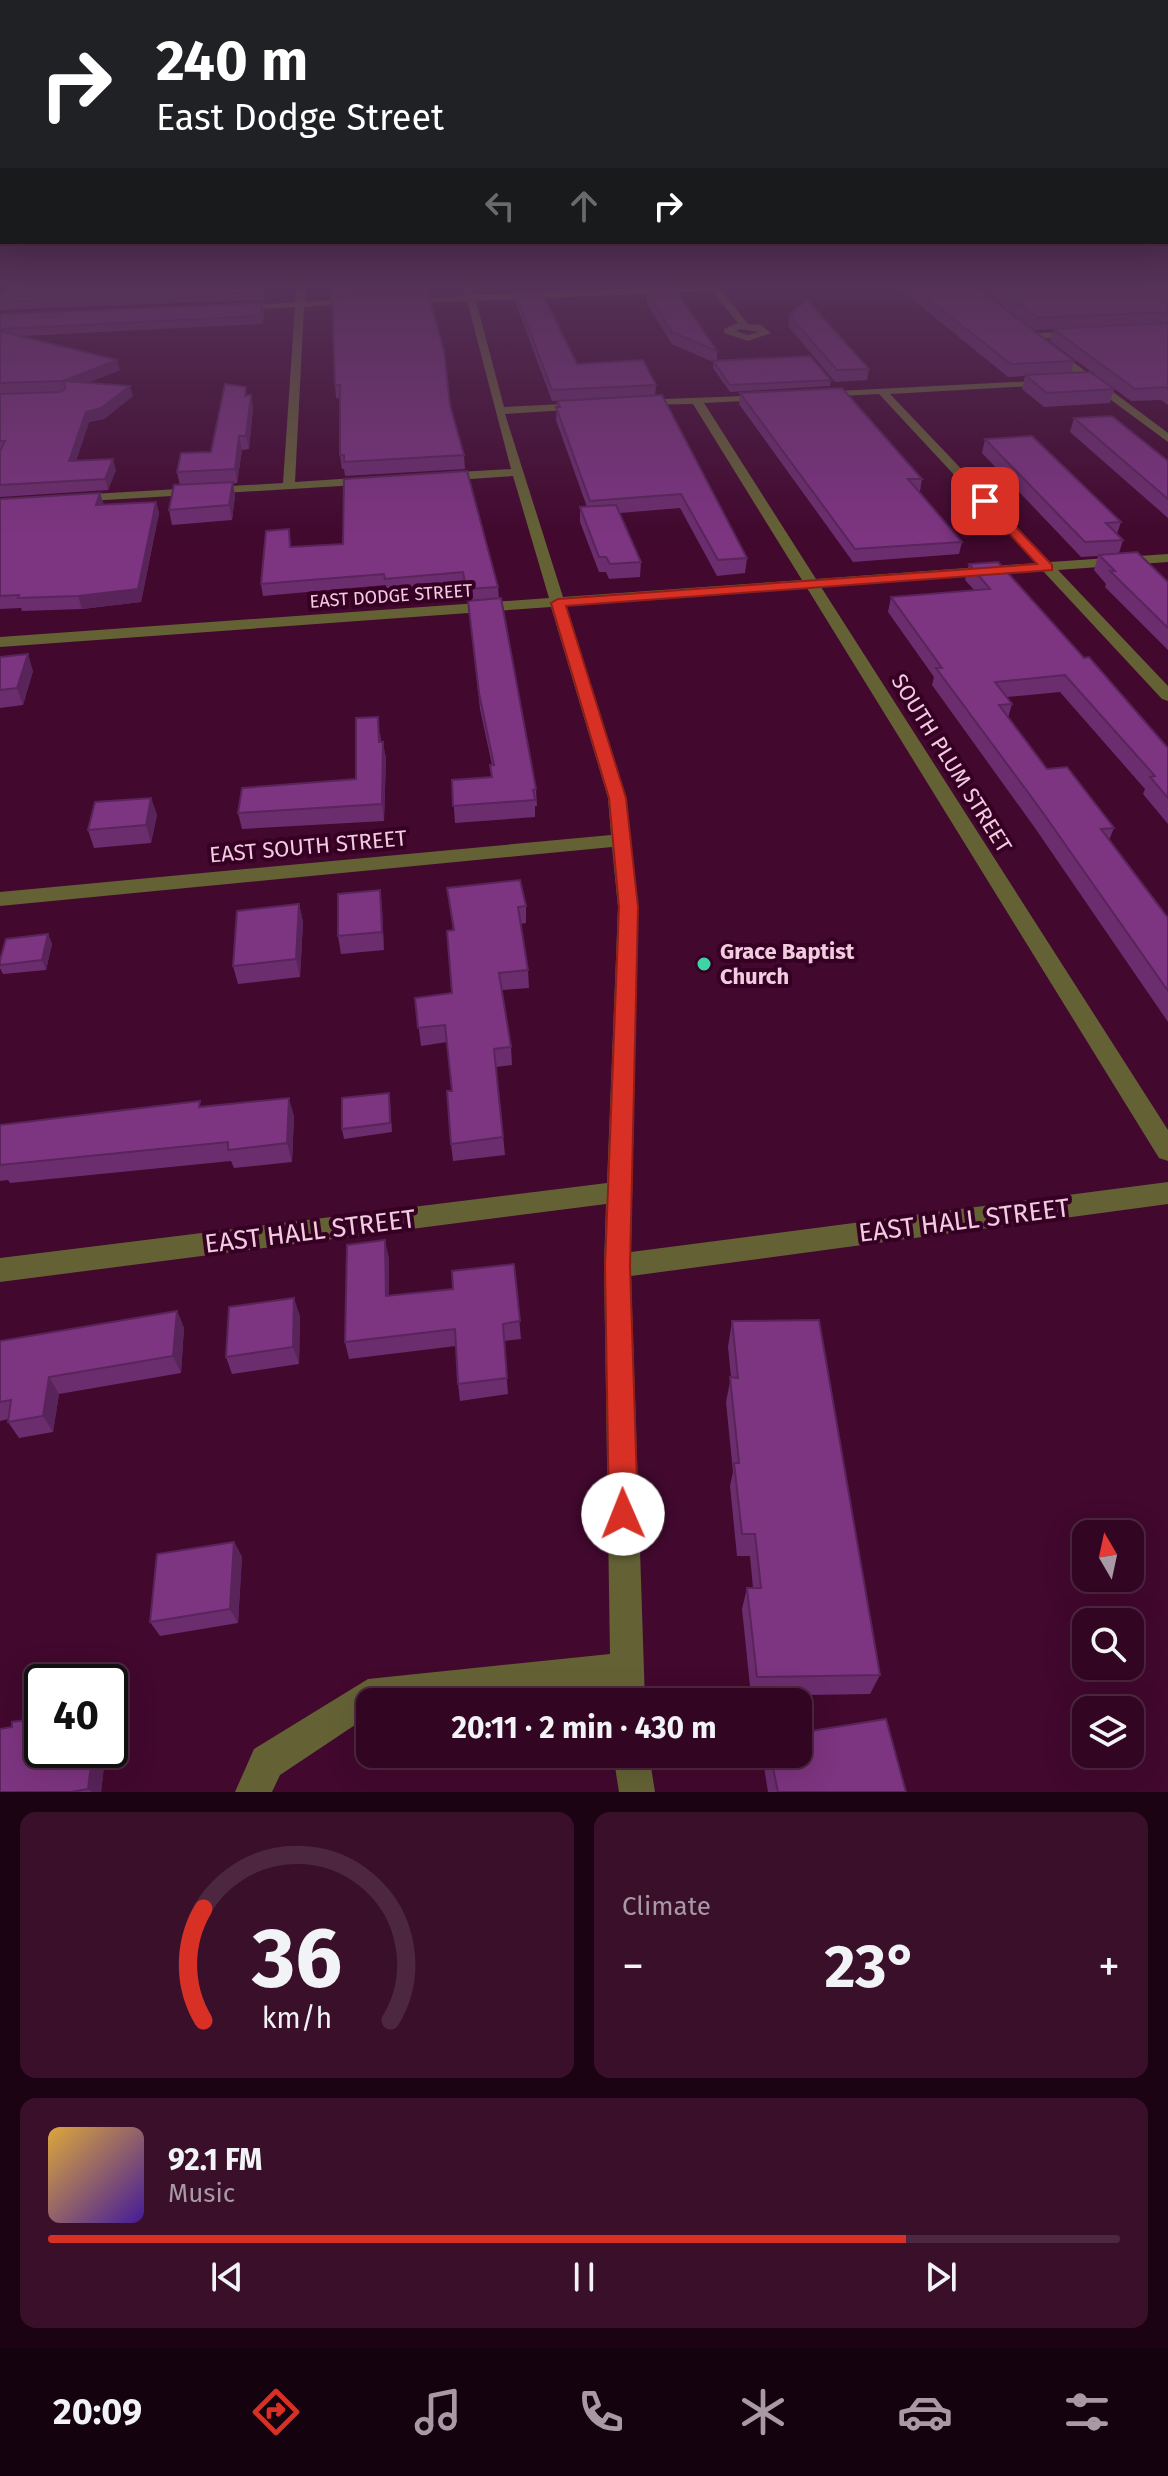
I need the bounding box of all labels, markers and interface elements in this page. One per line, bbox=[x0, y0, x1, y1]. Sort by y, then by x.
text: 240 m bbox=[156, 28, 308, 95]
icon: right bbox=[24, 32, 128, 136]
text: East Dodge Street bbox=[156, 96, 444, 140]
icon: left bbox=[478, 184, 522, 228]
icon: ahead bbox=[562, 184, 606, 228]
icon: right bbox=[646, 184, 690, 228]
pin bbox=[951, 467, 1019, 535]
icon: arrive bbox=[963, 479, 1007, 523]
street label: EAST DODGE STREET bbox=[309, 579, 474, 613]
street label: SOUTH PLUM STREET bbox=[886, 669, 1018, 858]
street label: EAST SOUTH STREET bbox=[208, 824, 409, 869]
place label: Grace Baptist Church bbox=[720, 938, 855, 990]
marker: Grace Baptist Church bbox=[695, 955, 713, 973]
street label: EAST HALL STREET bbox=[857, 1192, 1072, 1249]
street label: EAST HALL STREET bbox=[203, 1203, 418, 1260]
position arrow bbox=[581, 1472, 665, 1556]
north arrow bbox=[1072, 1520, 1144, 1592]
map controls bbox=[1072, 1520, 1144, 1768]
button: search bbox=[1072, 1608, 1144, 1680]
speed limit sign: 40 bbox=[24, 1664, 128, 1768]
button: layers bbox=[1072, 1696, 1144, 1768]
text: 20:11 · 2 min · 430 m bbox=[451, 1710, 717, 1746]
text: Climate bbox=[622, 1891, 711, 1922]
text: 36 bbox=[251, 1909, 342, 2009]
text: 23° bbox=[824, 1931, 918, 2003]
text: − bbox=[622, 1940, 644, 1993]
text: + bbox=[1098, 1940, 1120, 1993]
text: km/h bbox=[262, 2001, 332, 2036]
text: 92.1 FM bbox=[168, 2142, 262, 2178]
text: Music bbox=[168, 2178, 235, 2209]
icon: previous bbox=[205, 2255, 249, 2299]
icon: pause bbox=[562, 2255, 606, 2299]
icon: next bbox=[919, 2255, 963, 2299]
icon: directions bbox=[248, 2384, 304, 2440]
icon: music bbox=[410, 2384, 466, 2440]
icon: phone bbox=[573, 2384, 629, 2440]
icon: climate bbox=[735, 2384, 791, 2440]
icon: car bbox=[897, 2384, 953, 2440]
icon: filters bbox=[1059, 2384, 1115, 2440]
text: 20:09 bbox=[53, 2390, 142, 2434]

